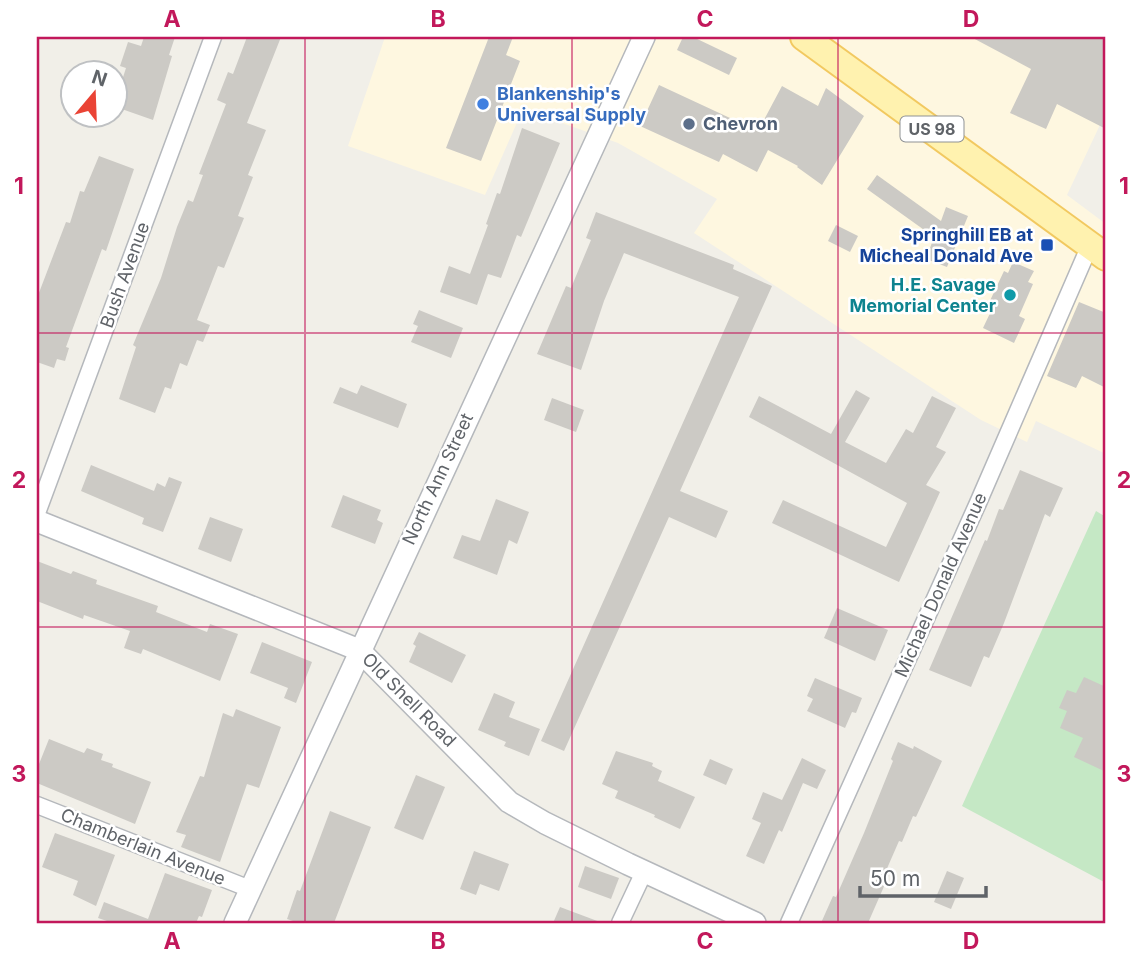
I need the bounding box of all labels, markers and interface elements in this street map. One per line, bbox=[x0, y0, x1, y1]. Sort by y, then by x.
text: A bbox=[163, 5, 181, 33]
text: B bbox=[430, 5, 446, 33]
text: C bbox=[696, 5, 714, 33]
text: D bbox=[963, 5, 979, 33]
north arrow bbox=[60, 60, 130, 130]
text: N bbox=[89, 65, 110, 92]
place label: Blankenship's Universal Supply bbox=[497, 83, 646, 125]
marker: Blankenship's Universal Supply bbox=[475, 96, 491, 112]
place label: Chevron bbox=[703, 113, 778, 134]
marker: Chevron bbox=[681, 116, 697, 132]
road number: US 98 bbox=[900, 116, 964, 141]
text: 1 bbox=[14, 172, 24, 200]
text: 1 bbox=[1119, 172, 1129, 200]
street label: Bush Avenue bbox=[96, 219, 153, 331]
place label: Springhill EB at Micheal Donald Ave bbox=[859, 224, 1033, 266]
marker: Springhill EB at Micheal Donald Ave bbox=[1039, 237, 1055, 253]
place label: H.E. Savage Memorial Center bbox=[849, 274, 996, 316]
marker: H.E. Savage Memorial Center bbox=[1002, 287, 1018, 303]
street label: North Ann Street bbox=[398, 410, 477, 548]
text: 2 bbox=[12, 466, 26, 494]
text: 2 bbox=[1117, 466, 1131, 494]
street label: Michael Donald Avenue bbox=[890, 489, 991, 680]
street label: Old Shell Road bbox=[358, 648, 461, 751]
text: 3 bbox=[12, 760, 26, 788]
text: 3 bbox=[1117, 760, 1131, 788]
street label: Chamberlain Avenue bbox=[58, 804, 229, 889]
scale bar bbox=[860, 855, 986, 899]
text: 50 m bbox=[870, 866, 920, 891]
text: A bbox=[163, 927, 181, 955]
text: B bbox=[430, 927, 446, 955]
text: C bbox=[696, 927, 714, 955]
text: D bbox=[963, 927, 979, 955]

